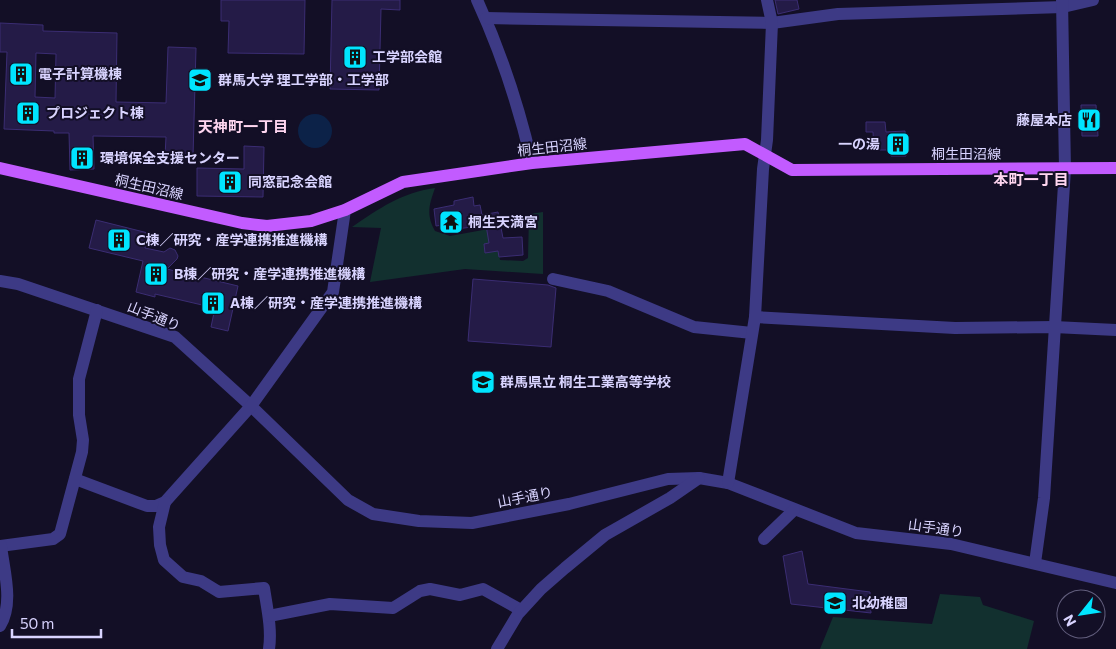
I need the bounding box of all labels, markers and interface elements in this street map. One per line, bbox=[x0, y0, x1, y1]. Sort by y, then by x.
building icon: 工学部会館 bbox=[342, 44, 368, 70]
place label: 工学部会館 bbox=[372, 48, 442, 65]
building icon: 電子計算機棟 bbox=[8, 61, 34, 87]
place label: 電子計算機棟 bbox=[38, 65, 122, 82]
school or university icon: 群馬大学 理工学部・工学部 bbox=[187, 67, 213, 93]
place label: 群馬大学 理工学部・工学部 bbox=[218, 71, 389, 88]
building icon: プロジェクト棟 bbox=[15, 100, 41, 126]
place label: プロジェクト棟 bbox=[46, 104, 144, 121]
restaurant icon: 藤屋本店 bbox=[1076, 107, 1102, 133]
place label: 藤屋本店 bbox=[1016, 111, 1072, 128]
district label: 天神町一丁目 bbox=[198, 117, 288, 135]
building icon: 一の湯 bbox=[885, 131, 911, 157]
street label: 桐生田沼線 bbox=[516, 134, 588, 159]
place label: 一の湯 bbox=[838, 135, 880, 152]
building icon: 環境保全支援センター bbox=[69, 145, 95, 171]
street label: 桐生田沼線 bbox=[931, 145, 1001, 162]
place label: 環境保全支援センター bbox=[100, 149, 240, 166]
building icon: 同窓記念会館 bbox=[217, 169, 243, 195]
street label: 桐生田沼線 bbox=[113, 170, 185, 203]
district label: 本町一丁目 bbox=[993, 170, 1069, 188]
place label: 同窓記念会館 bbox=[248, 173, 332, 190]
temple icon: 桐生天満宮 bbox=[438, 209, 464, 235]
place label: 桐生天満宮 bbox=[468, 213, 538, 230]
building icon: C棟／研究・産学連携推進機構 bbox=[106, 227, 132, 253]
place label: C棟／研究・産学連携推進機構 bbox=[136, 231, 328, 248]
building icon: B棟／研究・産学連携推進機構 bbox=[143, 261, 169, 287]
place label: B棟／研究・産学連携推進機構 bbox=[174, 265, 365, 282]
building icon: A棟／研究・産学連携推進機構 bbox=[200, 290, 226, 316]
place label: A棟／研究・産学連携推進機構 bbox=[230, 294, 422, 311]
street label: 山手通り bbox=[125, 297, 183, 334]
school or university icon: 群馬県立 桐生工業高等学校 bbox=[470, 369, 496, 395]
place label: 群馬県立 桐生工業高等学校 bbox=[500, 373, 671, 390]
street label: 山手通り bbox=[496, 483, 554, 510]
street label: 山手通り bbox=[907, 515, 965, 540]
north arrow bbox=[1056, 589, 1106, 639]
school or university icon: 北幼稚園 bbox=[822, 590, 848, 616]
place label: 北幼稚園 bbox=[852, 594, 908, 611]
scale bar bbox=[12, 606, 101, 638]
text: N bbox=[1059, 612, 1079, 630]
text: 50 m bbox=[20, 614, 54, 632]

